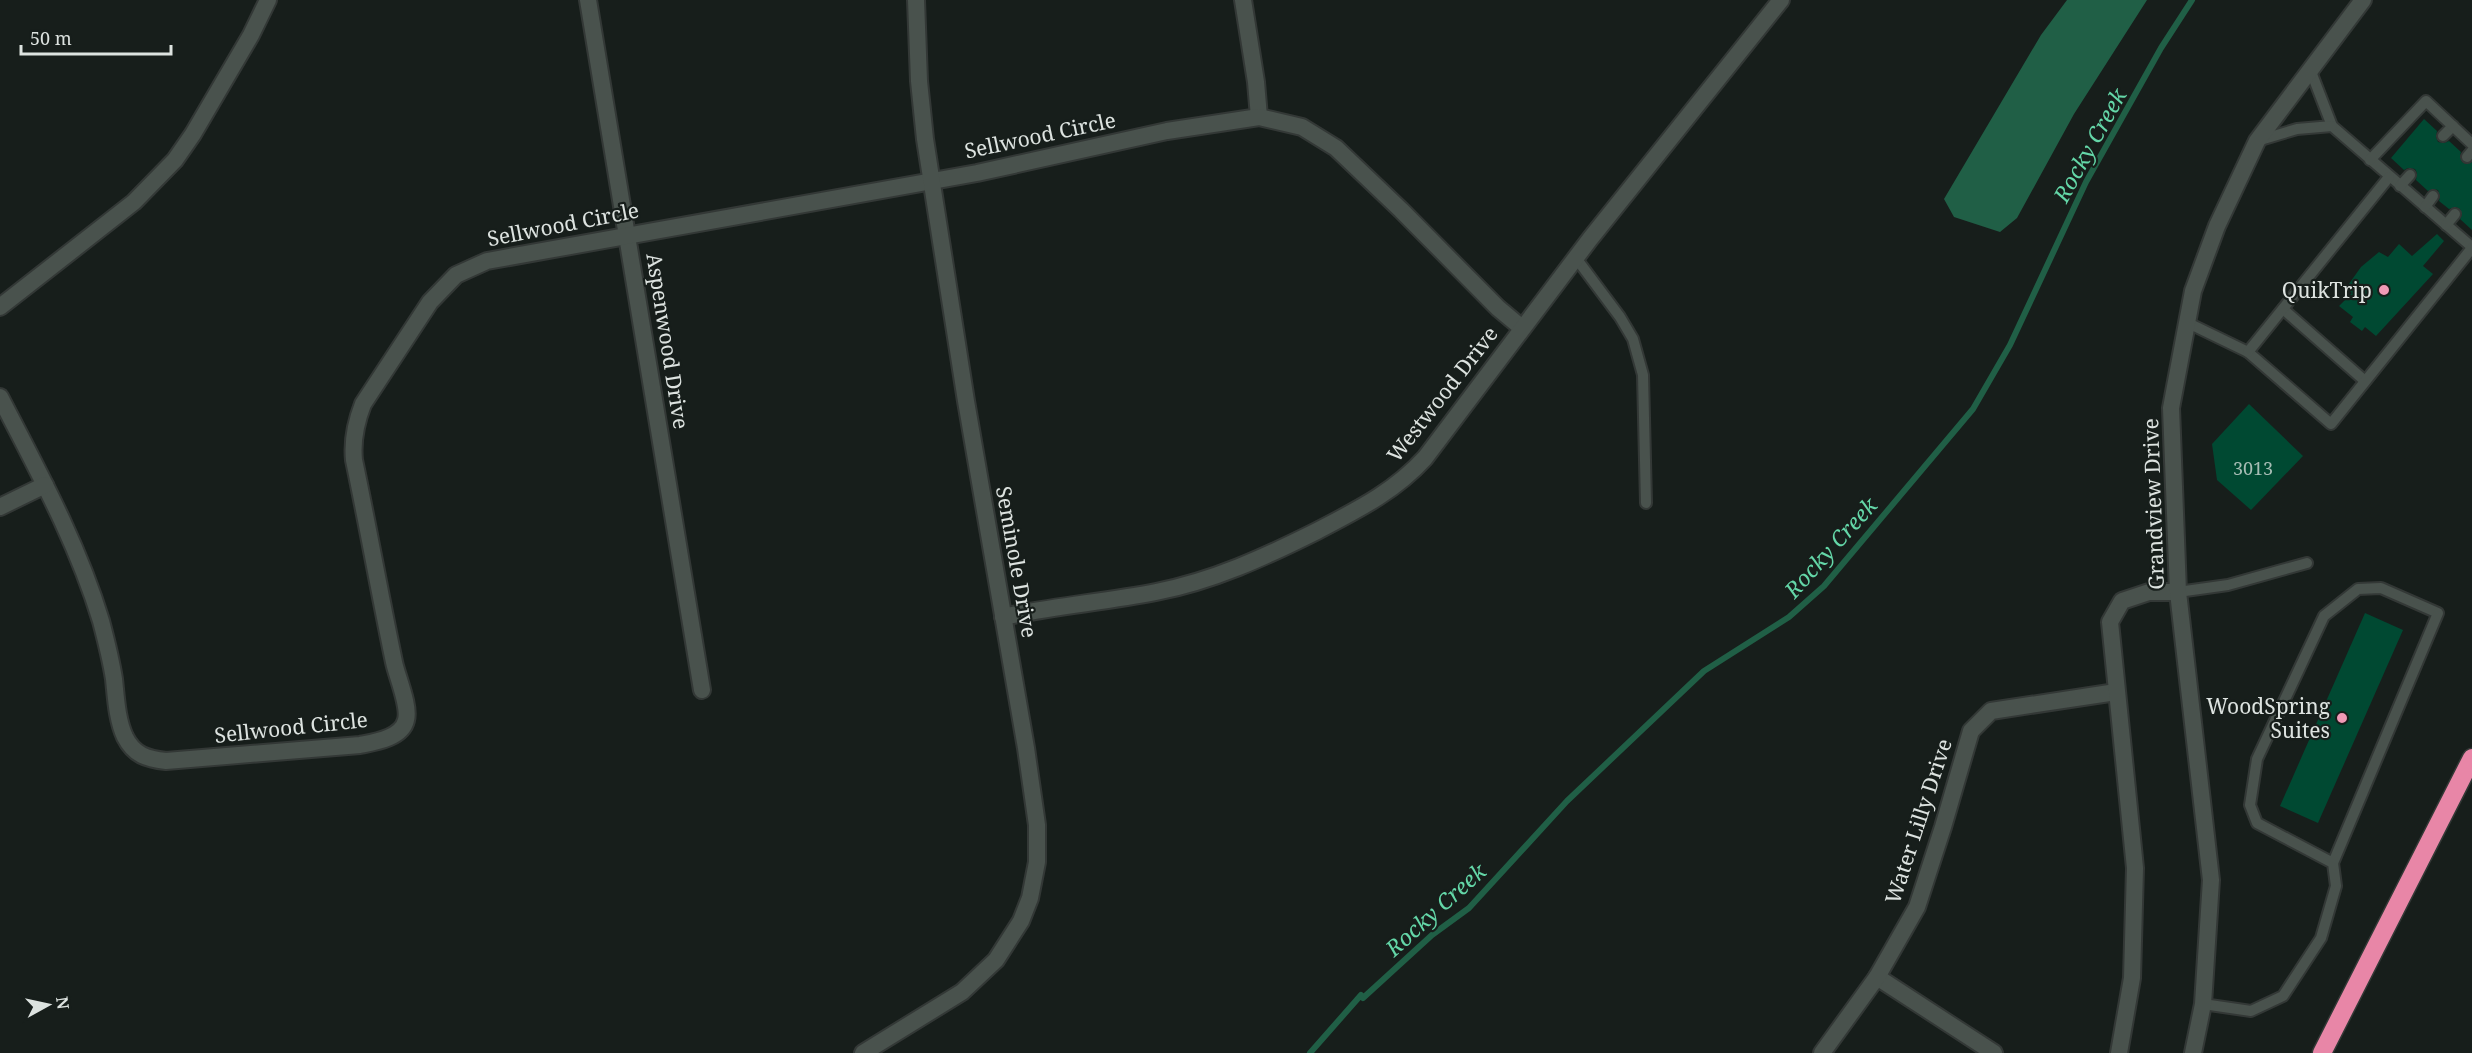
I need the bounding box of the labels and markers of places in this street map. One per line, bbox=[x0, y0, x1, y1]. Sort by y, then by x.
place label: QuikTrip bbox=[2282, 276, 2372, 304]
marker: QuikTrip bbox=[2377, 283, 2391, 297]
place label: WoodSpring Suites bbox=[2206, 692, 2331, 744]
marker: WoodSpring Suites bbox=[2335, 711, 2349, 725]

